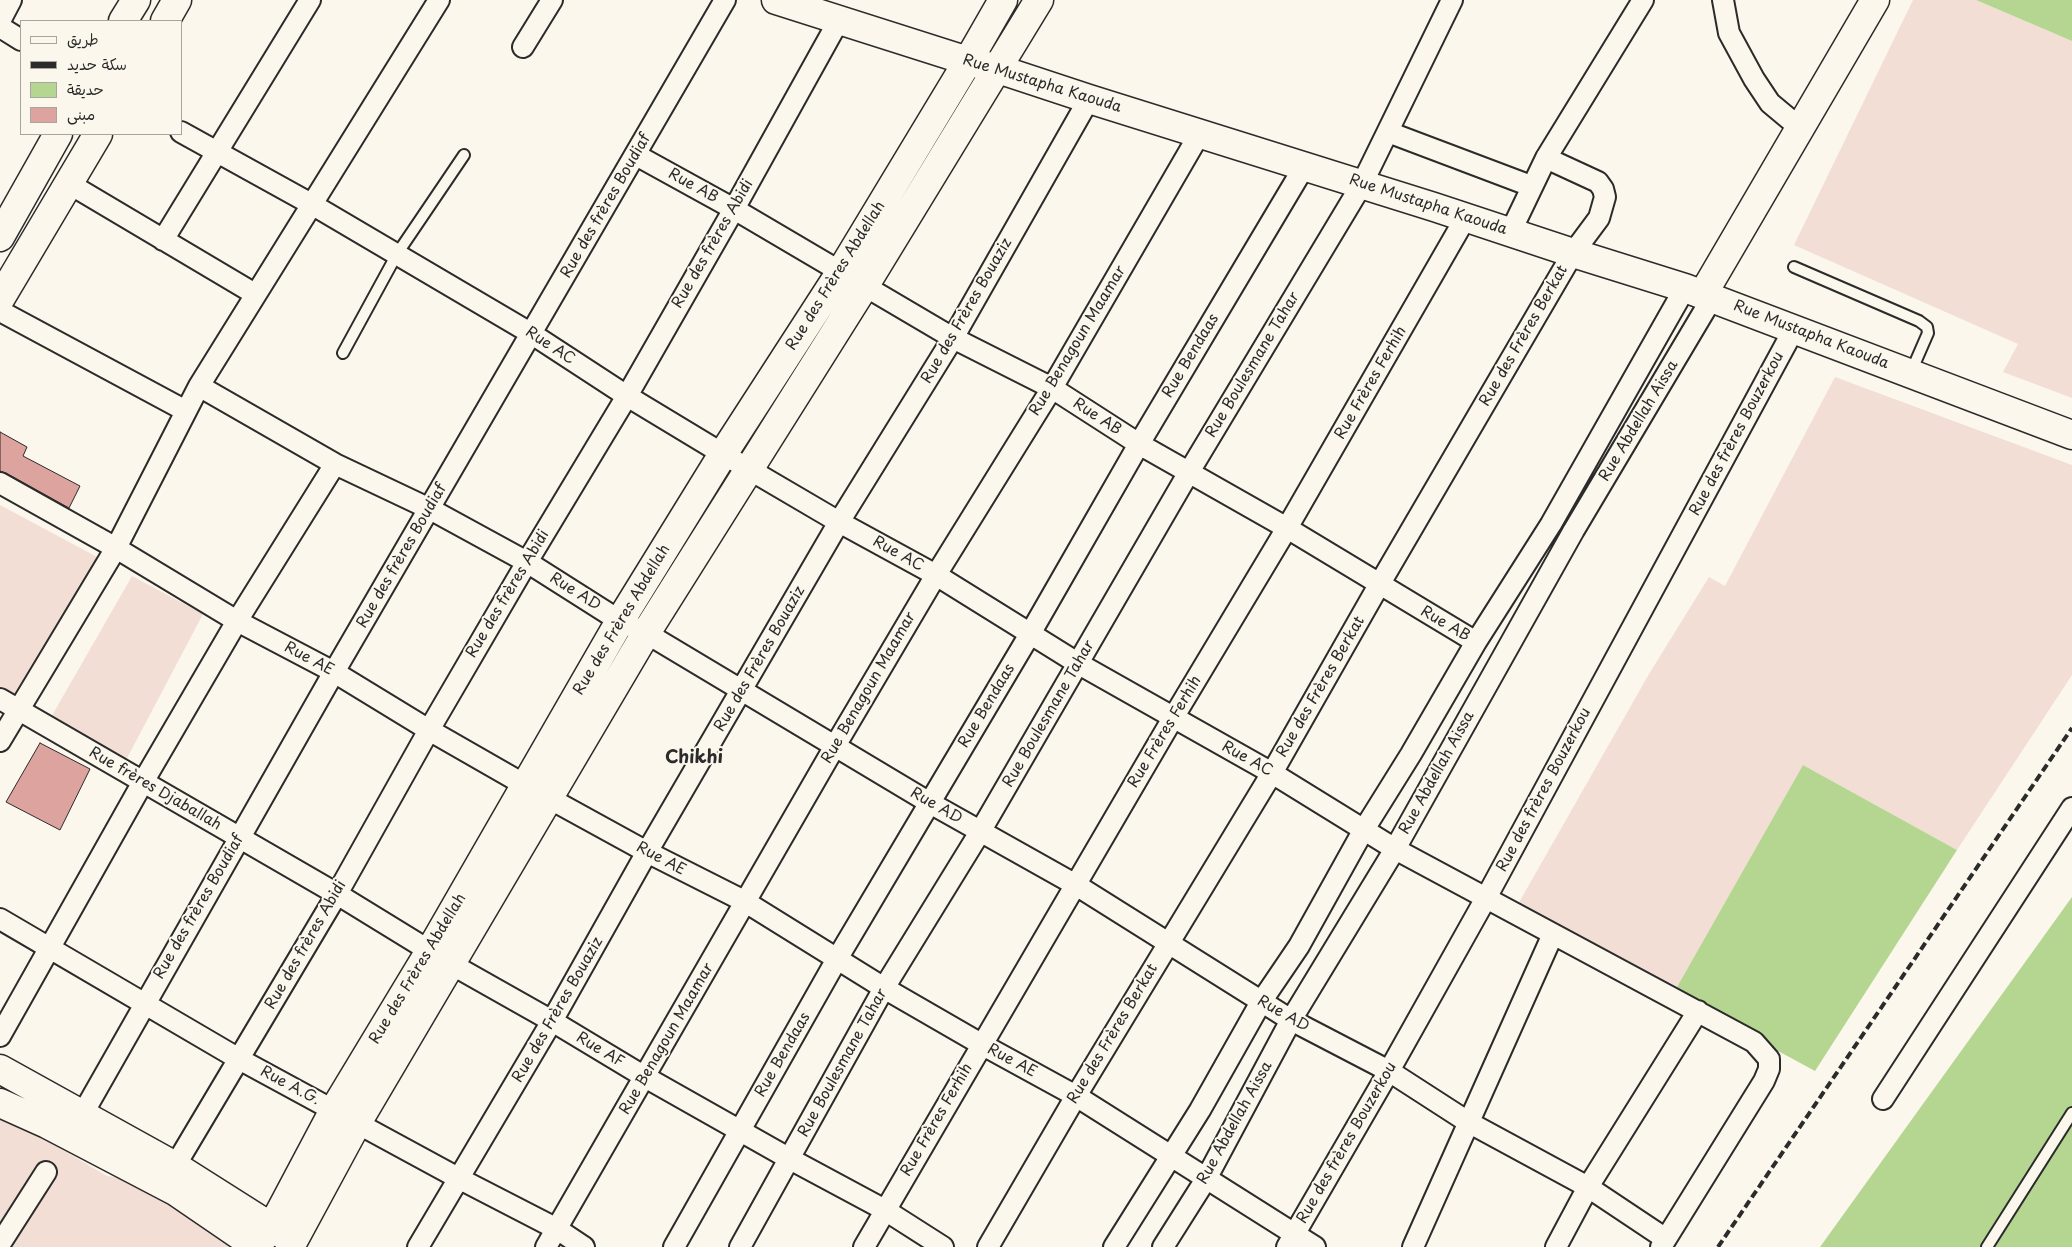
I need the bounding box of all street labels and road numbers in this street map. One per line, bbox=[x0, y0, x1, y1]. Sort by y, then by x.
street label: Rue Mustapha Kaouda bbox=[960, 51, 1124, 117]
street label: Rue des frères Boudiaf bbox=[557, 131, 655, 281]
street label: Rue AB bbox=[665, 165, 721, 207]
street label: Rue Mustapha Kaouda bbox=[1347, 171, 1509, 239]
street label: Rue des frères Abidi bbox=[669, 176, 757, 312]
street label: Rue des Frères Abdellah bbox=[783, 198, 889, 354]
street label: Rue des Frères Bouaziz bbox=[918, 235, 1016, 387]
street label: Rue des Frères Berkat bbox=[1476, 262, 1572, 410]
street label: Rue Benagoun Maamar bbox=[1026, 263, 1130, 419]
street label: Rue Boulesmane Tahar bbox=[1202, 289, 1304, 441]
street label: Rue Mustapha Kaouda bbox=[1731, 297, 1891, 373]
street label: Rue Bendaas bbox=[1159, 311, 1223, 401]
street label: Rue AC bbox=[522, 323, 578, 369]
street label: Rue Frères Ferhih bbox=[1331, 323, 1411, 443]
street label: Rue des frères Bouzerkou bbox=[1686, 349, 1788, 519]
street label: Rue Abdellah Aissa bbox=[1596, 357, 1682, 485]
street label: Rue AB bbox=[1069, 395, 1125, 439]
street label: Rue des frères Boudiaf bbox=[353, 481, 451, 631]
street label: Rue des frères Abidi bbox=[463, 527, 553, 661]
street label: Rue AC bbox=[869, 533, 927, 575]
street label: Rue des Frères Abdellah bbox=[570, 542, 674, 698]
street label: Rue AD bbox=[546, 569, 604, 615]
street label: Rue des Frères Bouaziz bbox=[711, 583, 809, 735]
street label: Rue AB bbox=[1417, 603, 1473, 645]
street label: Rue Benagoun Maamar bbox=[818, 609, 920, 767]
street label: Rue des Frères Berkat bbox=[1273, 613, 1369, 761]
street label: Rue Boulesmane Tahar bbox=[1000, 637, 1098, 791]
street label: Rue AE bbox=[281, 638, 337, 680]
street label: Rue Bendaas bbox=[955, 661, 1019, 751]
street label: Rue Frères Ferhih bbox=[1124, 673, 1206, 791]
street label: Rue des frères Bouzerkou bbox=[1493, 705, 1595, 875]
street label: Rue Abdellah Aissa bbox=[1396, 708, 1478, 838]
street label: Rue AC bbox=[1218, 738, 1276, 780]
street label: Rue frères Djaballah bbox=[86, 744, 224, 834]
street label: Rue AD bbox=[907, 784, 965, 828]
street label: Rue des frères Boudiaf bbox=[150, 832, 248, 982]
street label: Rue AE bbox=[633, 838, 689, 880]
street label: Rue des frères Abidi bbox=[262, 877, 350, 1013]
street label: Rue des Frères Abdellah bbox=[366, 891, 470, 1047]
street label: Rue des Frères Bouaziz bbox=[509, 934, 607, 1086]
street label: Rue Benagoun Maamar bbox=[616, 960, 718, 1118]
street label: Rue des Frères Berkat bbox=[1064, 961, 1162, 1107]
street label: Rue Boulesmane Tahar bbox=[795, 986, 891, 1140]
street label: Rue AD bbox=[1254, 992, 1312, 1036]
street label: Rue Bendaas bbox=[752, 1010, 814, 1100]
street label: Rue AF bbox=[573, 1029, 627, 1071]
street label: Rue AE bbox=[984, 1040, 1040, 1082]
street label: Rue Abdellah Aissa bbox=[1194, 1058, 1276, 1188]
street label: Rue des frères Bouzerkou bbox=[1293, 1059, 1401, 1227]
street label: Rue Frères Ferhih bbox=[897, 1060, 977, 1180]
street label: Rue A.G. bbox=[257, 1063, 323, 1109]

